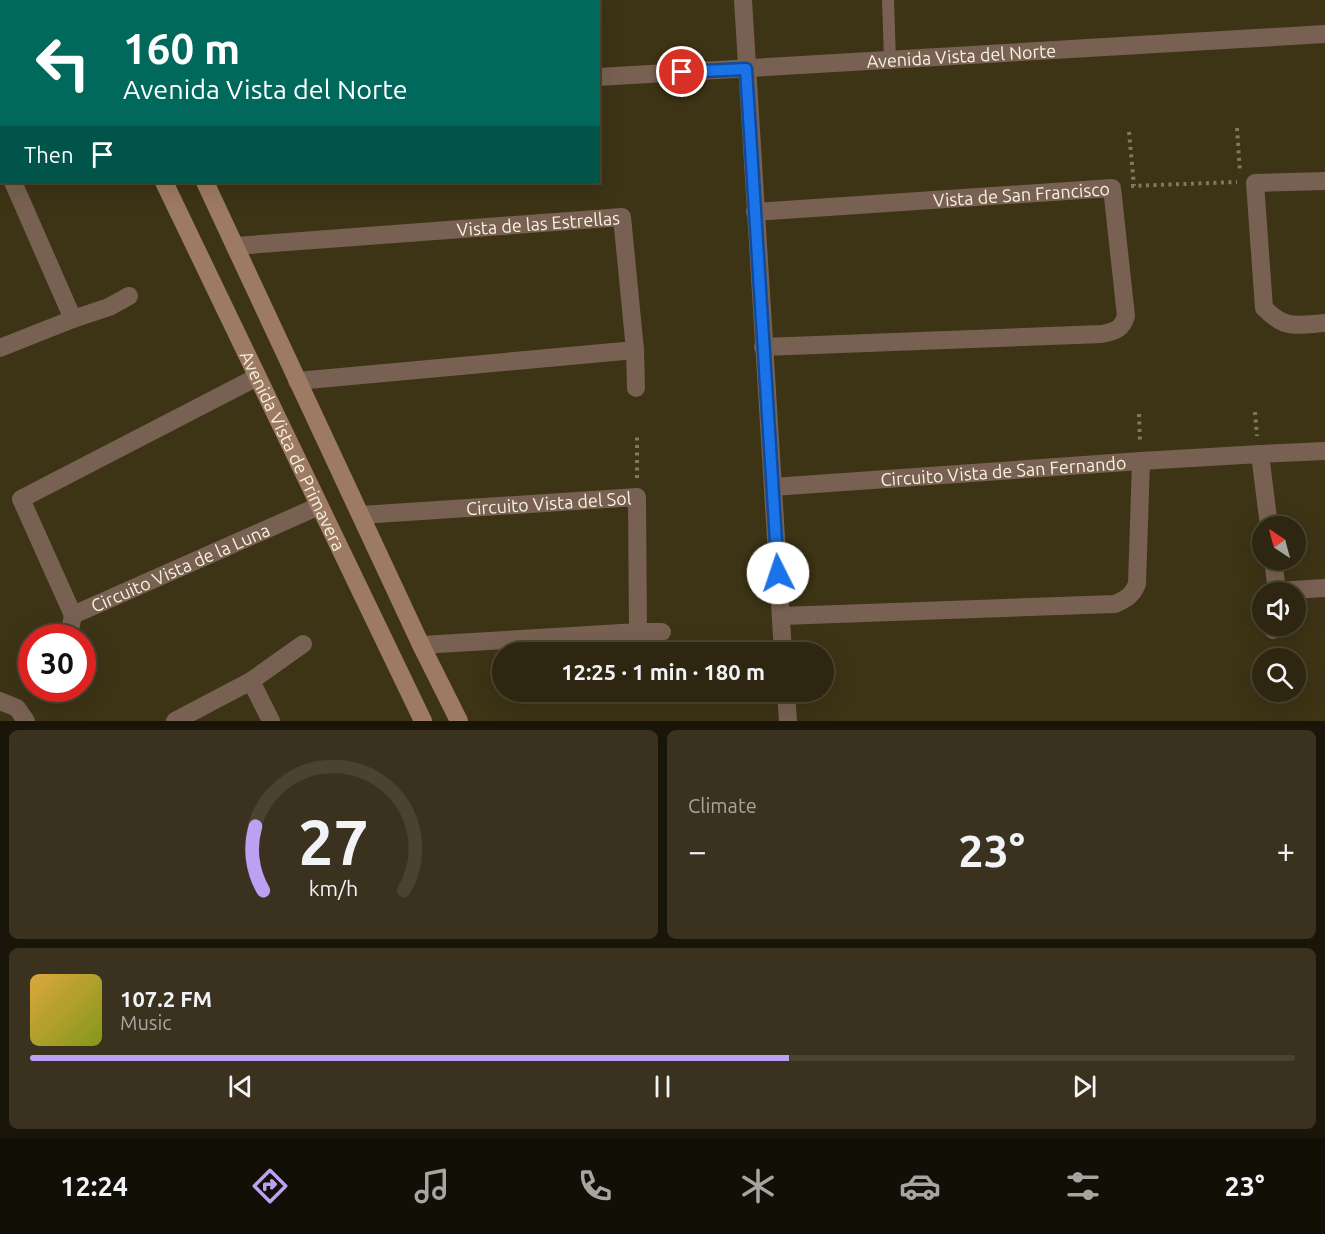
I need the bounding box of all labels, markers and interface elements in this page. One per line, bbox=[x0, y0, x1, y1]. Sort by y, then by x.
icon: left bbox=[24, 24, 102, 102]
text: 160 m bbox=[123, 25, 240, 72]
street label: Avenida Vista del Norte bbox=[866, 40, 1057, 71]
pin bbox=[656, 46, 707, 97]
icon: arrive bbox=[665, 55, 698, 88]
text: Avenida Vista del Norte bbox=[123, 74, 408, 104]
icon: arrive bbox=[86, 138, 119, 171]
text: Then bbox=[24, 142, 74, 167]
street label: Vista de San Francisco bbox=[932, 178, 1111, 210]
street label: Vista de las Estrellas bbox=[456, 207, 621, 239]
street label: Avenida Vista de Primavera bbox=[237, 347, 350, 554]
street label: Circuito Vista de San Fernando bbox=[880, 452, 1127, 489]
street label: Circuito Vista del Sol bbox=[465, 487, 632, 518]
north arrow bbox=[1252, 516, 1306, 570]
map controls bbox=[1252, 516, 1306, 702]
street label: Circuito Vista de la Luna bbox=[88, 519, 273, 616]
position arrow bbox=[746, 541, 810, 605]
button: sound bbox=[1252, 582, 1306, 636]
speed limit sign: 30 bbox=[18, 624, 96, 702]
button: search bbox=[1252, 648, 1306, 702]
text: 12:25 · 1 min · 180 m bbox=[561, 659, 765, 684]
text: Climate bbox=[688, 794, 757, 817]
text: 27 bbox=[298, 807, 369, 877]
text: 23° bbox=[958, 825, 1025, 876]
text: − bbox=[688, 832, 707, 869]
text: + bbox=[1276, 832, 1295, 869]
text: km/h bbox=[309, 877, 358, 901]
text: 107.2 FM bbox=[120, 986, 212, 1011]
text: Music bbox=[120, 1011, 172, 1034]
icon: previous bbox=[224, 1070, 257, 1103]
icon: pause bbox=[646, 1070, 679, 1103]
icon: next bbox=[1068, 1070, 1101, 1103]
icon: directions bbox=[249, 1165, 291, 1207]
icon: music bbox=[411, 1165, 453, 1207]
icon: phone bbox=[574, 1165, 616, 1207]
icon: climate bbox=[737, 1165, 779, 1207]
icon: car bbox=[899, 1165, 941, 1207]
icon: filters bbox=[1062, 1165, 1104, 1207]
text: 12:24 bbox=[60, 1171, 128, 1201]
text: 23° bbox=[1225, 1171, 1265, 1201]

